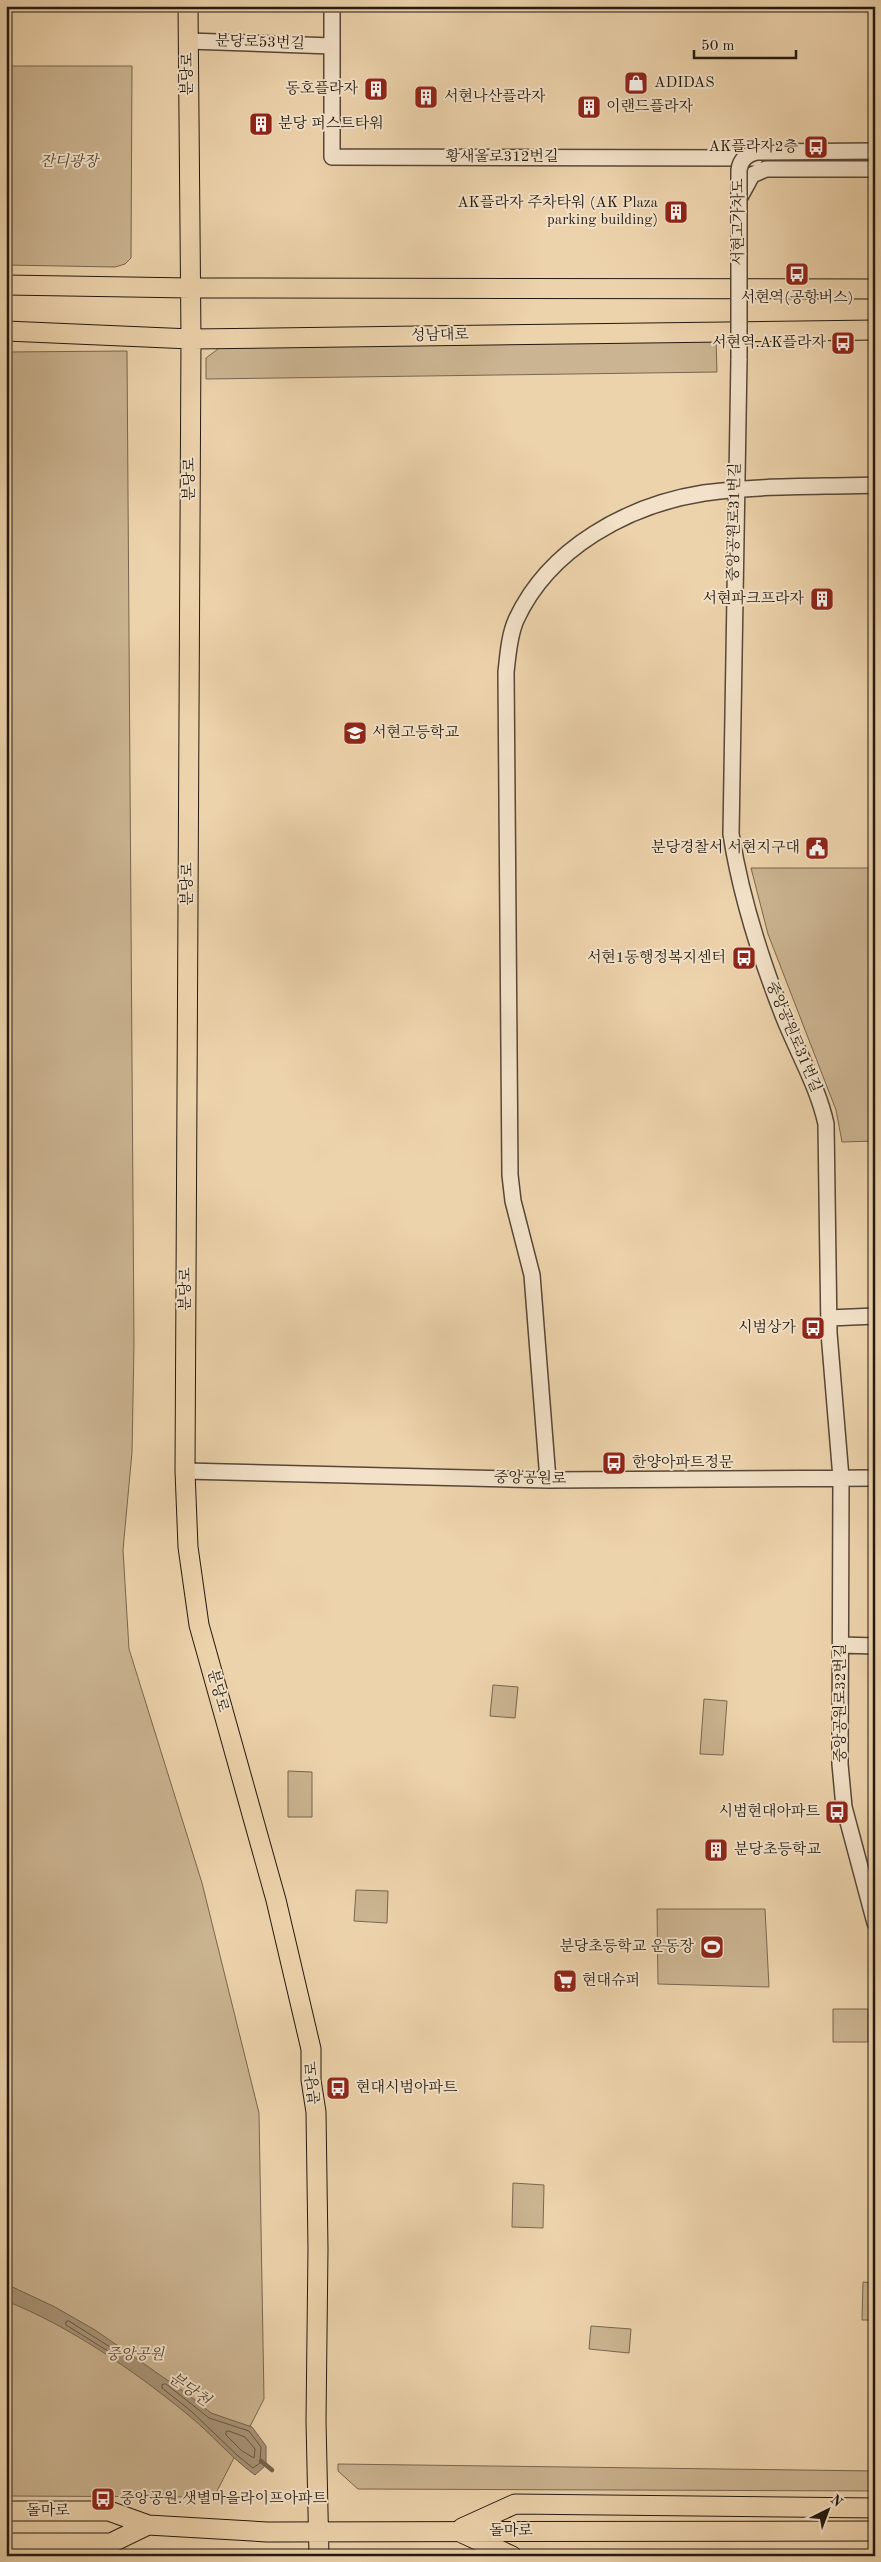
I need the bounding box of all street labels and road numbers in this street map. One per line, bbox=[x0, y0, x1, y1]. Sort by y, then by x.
street label: 분당로53번길 bbox=[215, 31, 305, 52]
street label: 분당로 bbox=[178, 52, 196, 96]
street label: 황새울로312번길 bbox=[445, 148, 559, 165]
street label: 서현고가차도 bbox=[730, 178, 747, 265]
street label: 성남대로 bbox=[411, 326, 470, 344]
street label: 분당로 bbox=[180, 457, 198, 501]
street label: 중앙공원로31번길 bbox=[724, 462, 744, 582]
street label: 분당로 bbox=[178, 862, 196, 906]
street label: 중앙공원로31번길 bbox=[763, 979, 825, 1095]
street label: 분당로 bbox=[176, 1267, 194, 1311]
street label: 중앙공원로 bbox=[494, 1469, 567, 1487]
street label: 중앙공원로32번길 bbox=[832, 1644, 849, 1762]
street label: 분당로 bbox=[204, 1667, 233, 1714]
street label: 분당로 bbox=[302, 2060, 323, 2106]
street label: 돌마로 bbox=[26, 2502, 70, 2519]
street label: 돌마로 bbox=[489, 2522, 533, 2539]

